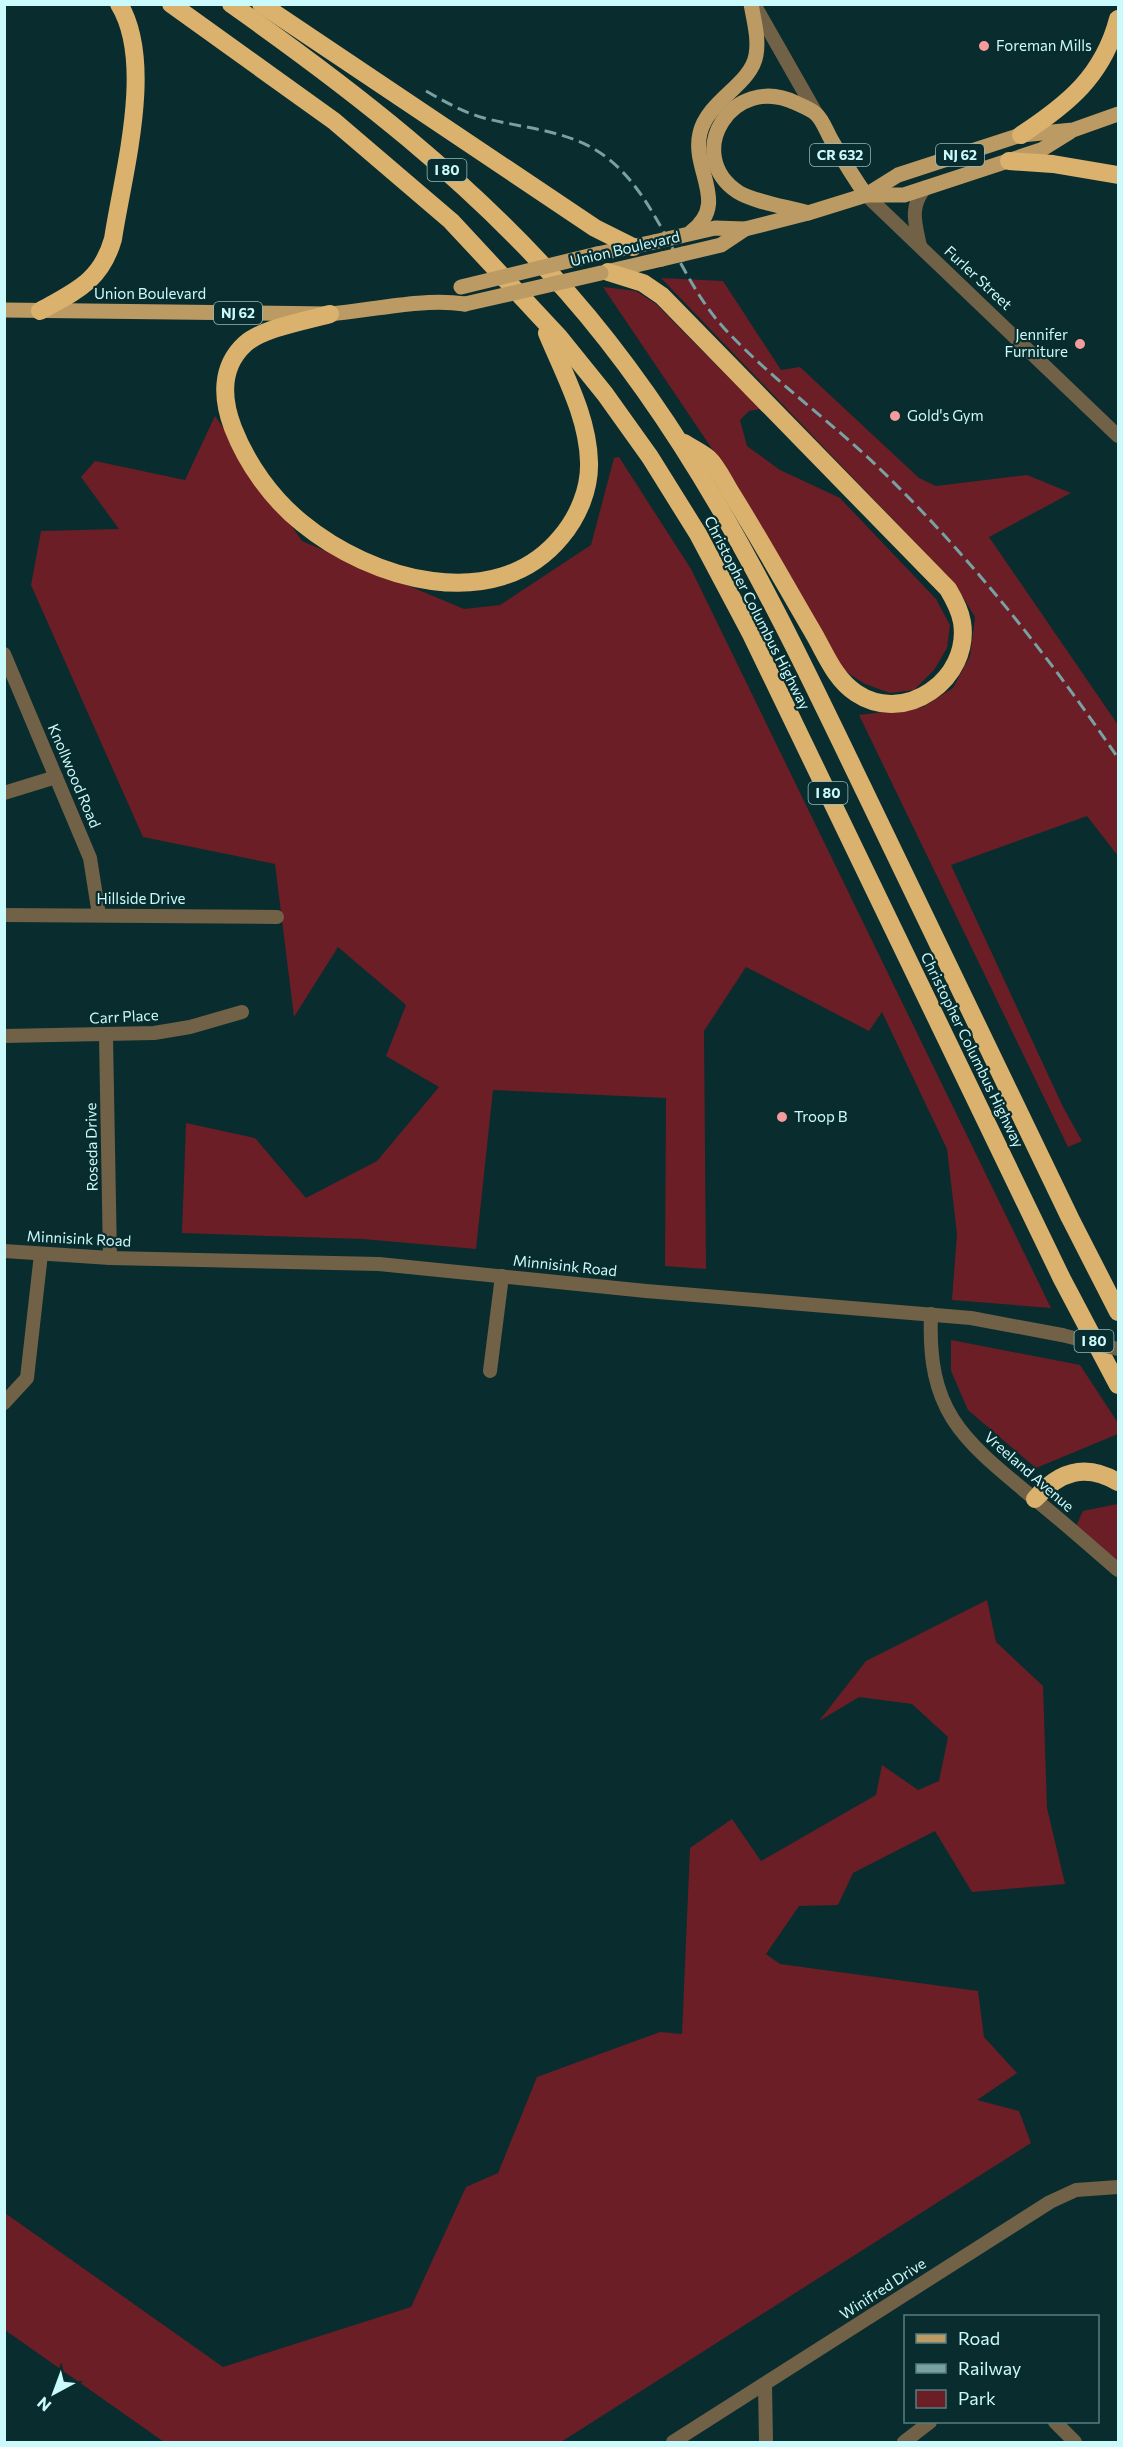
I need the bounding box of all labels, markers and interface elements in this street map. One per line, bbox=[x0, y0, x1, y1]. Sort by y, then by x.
place label: Foreman Mills bbox=[996, 36, 1092, 54]
marker: Foreman Mills bbox=[977, 39, 991, 53]
road number: CR 632 bbox=[810, 144, 870, 166]
road number: NJ 62 bbox=[936, 144, 984, 166]
road number: I 80 bbox=[428, 159, 466, 181]
street label: Union Boulevard bbox=[568, 227, 681, 269]
street label: Furler Street bbox=[941, 241, 1016, 313]
street label: Union Boulevard bbox=[94, 284, 206, 302]
road number: NJ 62 bbox=[214, 302, 262, 324]
place label: Jennifer Furniture bbox=[1005, 325, 1068, 360]
marker: Jennifer Furniture bbox=[1073, 337, 1087, 351]
place label: Gold's Gym bbox=[907, 406, 984, 424]
marker: Gold's Gym bbox=[888, 409, 902, 423]
street label: Christopher Columbus Highway bbox=[701, 513, 815, 713]
street label: Knollwood Road bbox=[45, 721, 105, 830]
road number: I 80 bbox=[808, 782, 848, 804]
street label: Hillside Drive bbox=[96, 889, 186, 907]
street label: Christopher Columbus Highway bbox=[918, 949, 1028, 1150]
street label: Carr Place bbox=[89, 1005, 159, 1027]
street label: Roseda Drive bbox=[81, 1102, 101, 1192]
place label: Troop B bbox=[794, 1107, 848, 1125]
marker: Troop B bbox=[775, 1110, 789, 1124]
street label: Minnisink Road bbox=[26, 1226, 132, 1250]
street label: Minnisink Road bbox=[512, 1251, 618, 1279]
road number: I 80 bbox=[1074, 1330, 1114, 1352]
street label: Vreeland Avenue bbox=[981, 1427, 1078, 1515]
street label: Winifred Drive bbox=[836, 2254, 929, 2323]
legend bbox=[904, 2315, 1099, 2423]
text: Road bbox=[958, 2327, 1000, 2349]
text: Railway bbox=[958, 2357, 1021, 2379]
north arrow bbox=[24, 2363, 84, 2423]
text: Park bbox=[958, 2387, 996, 2409]
text: N bbox=[33, 2394, 55, 2416]

